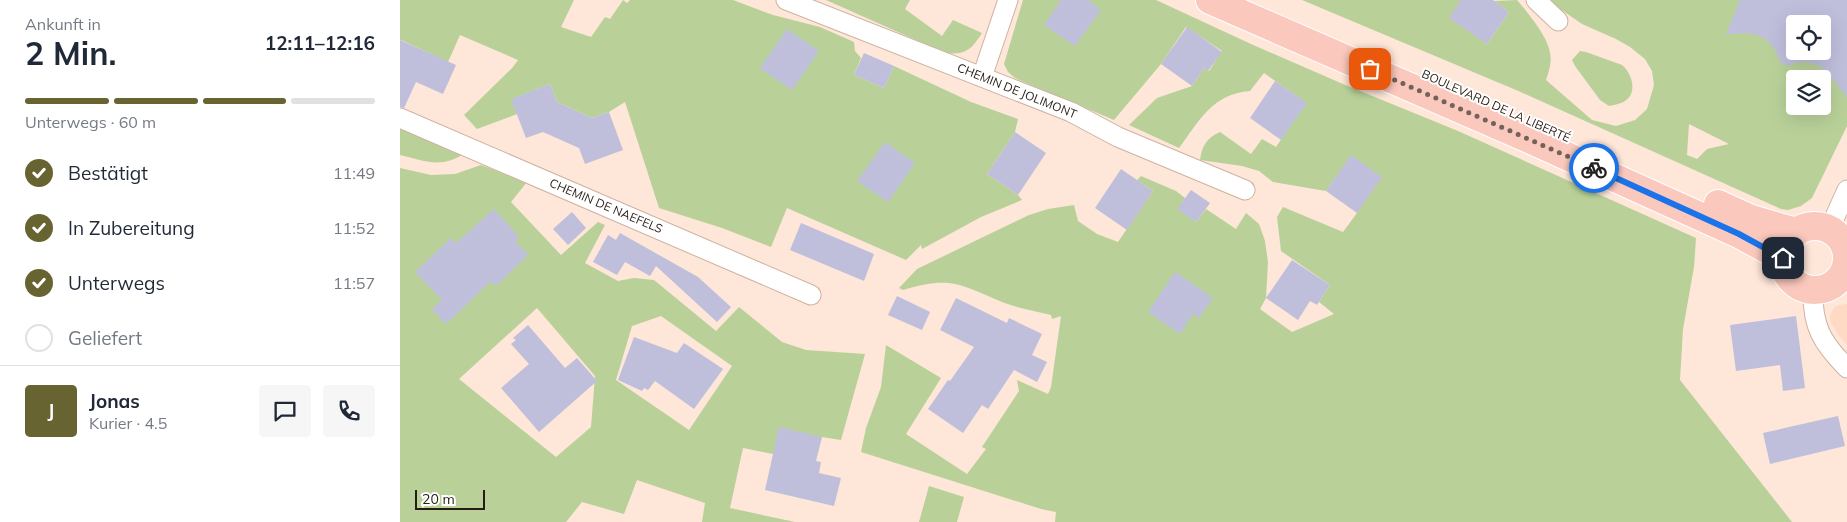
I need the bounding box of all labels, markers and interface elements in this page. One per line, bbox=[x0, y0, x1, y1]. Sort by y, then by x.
text: Ankunft in bbox=[25, 14, 101, 34]
map controls bbox=[1786, 15, 1831, 115]
button: locate bbox=[1786, 15, 1831, 60]
text: 12:11–12:16 bbox=[265, 31, 375, 55]
text: 2 Min. bbox=[25, 33, 116, 73]
pin bbox=[1349, 48, 1391, 90]
icon: bag bbox=[1356, 55, 1384, 83]
street label: CHEMIN DE JOLIMONT bbox=[955, 60, 1080, 122]
street label: BOULEVARD DE LA LIBERTÉ bbox=[1419, 66, 1573, 145]
button: layers bbox=[1786, 70, 1831, 115]
text: Unterwegs · 60 m bbox=[25, 112, 156, 132]
courier bbox=[1569, 143, 1619, 193]
icon: bike bbox=[1580, 154, 1608, 182]
icon: check bbox=[25, 159, 53, 187]
text: Bestätigt bbox=[68, 161, 148, 185]
text: 11:49 bbox=[333, 163, 375, 183]
street label: CHEMIN DE NAEFELS bbox=[547, 175, 665, 236]
icon: check bbox=[25, 214, 53, 242]
text: In Zubereitung bbox=[68, 216, 195, 240]
text: 11:52 bbox=[333, 218, 375, 238]
pin bbox=[1762, 237, 1804, 279]
icon: home bbox=[1769, 244, 1797, 272]
icon: check bbox=[25, 269, 53, 297]
text: Unterwegs bbox=[68, 271, 165, 295]
text: 11:57 bbox=[333, 273, 375, 293]
text: Geliefert bbox=[68, 326, 142, 350]
button: chat bbox=[259, 385, 311, 437]
button: phone bbox=[323, 385, 375, 437]
text: Jonas bbox=[89, 389, 140, 413]
text: J bbox=[48, 399, 54, 423]
text: Kurier · 4.5 bbox=[89, 413, 167, 433]
scale bar bbox=[415, 487, 485, 510]
text: 20 m bbox=[422, 490, 455, 508]

